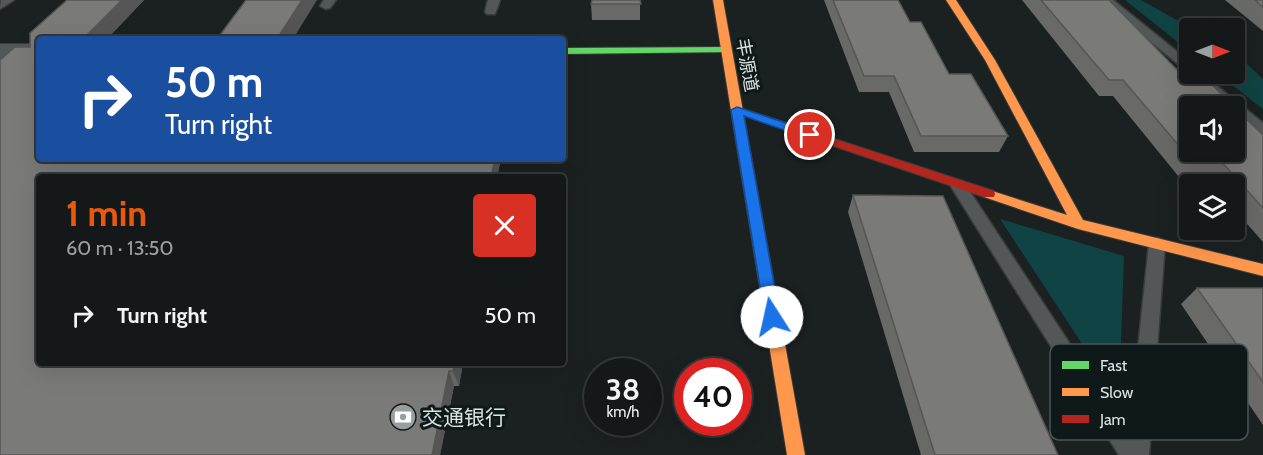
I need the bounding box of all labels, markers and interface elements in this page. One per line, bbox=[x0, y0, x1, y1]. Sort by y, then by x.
north arrow bbox=[1179, 18, 1245, 84]
map controls bbox=[1179, 18, 1245, 240]
street label: 丰源道 bbox=[731, 37, 763, 93]
text: 50 m bbox=[165, 56, 263, 108]
icon: right bbox=[66, 60, 144, 138]
button: sound bbox=[1179, 96, 1245, 162]
text: Turn right bbox=[165, 108, 272, 141]
pin bbox=[784, 109, 835, 160]
icon: arrive bbox=[793, 118, 826, 151]
button: layers bbox=[1179, 174, 1245, 240]
text: 1 min bbox=[66, 191, 147, 235]
button: close bbox=[473, 194, 536, 257]
text: 60 m · 13:50 bbox=[66, 236, 173, 260]
position arrow bbox=[740, 285, 804, 349]
icon: right bbox=[66, 299, 99, 332]
text: Turn right bbox=[117, 302, 207, 329]
text: 50 m bbox=[484, 302, 536, 329]
legend bbox=[1050, 344, 1248, 440]
text: Fast bbox=[1100, 356, 1128, 375]
speed limit sign: 40 bbox=[674, 358, 752, 436]
text: 38 bbox=[606, 371, 640, 408]
text: Slow bbox=[1100, 383, 1134, 402]
bank icon: 交通银行 bbox=[388, 402, 418, 432]
text: km/h bbox=[607, 403, 639, 421]
place label: 交通银行 bbox=[422, 405, 506, 430]
text: Jam bbox=[1099, 410, 1126, 429]

